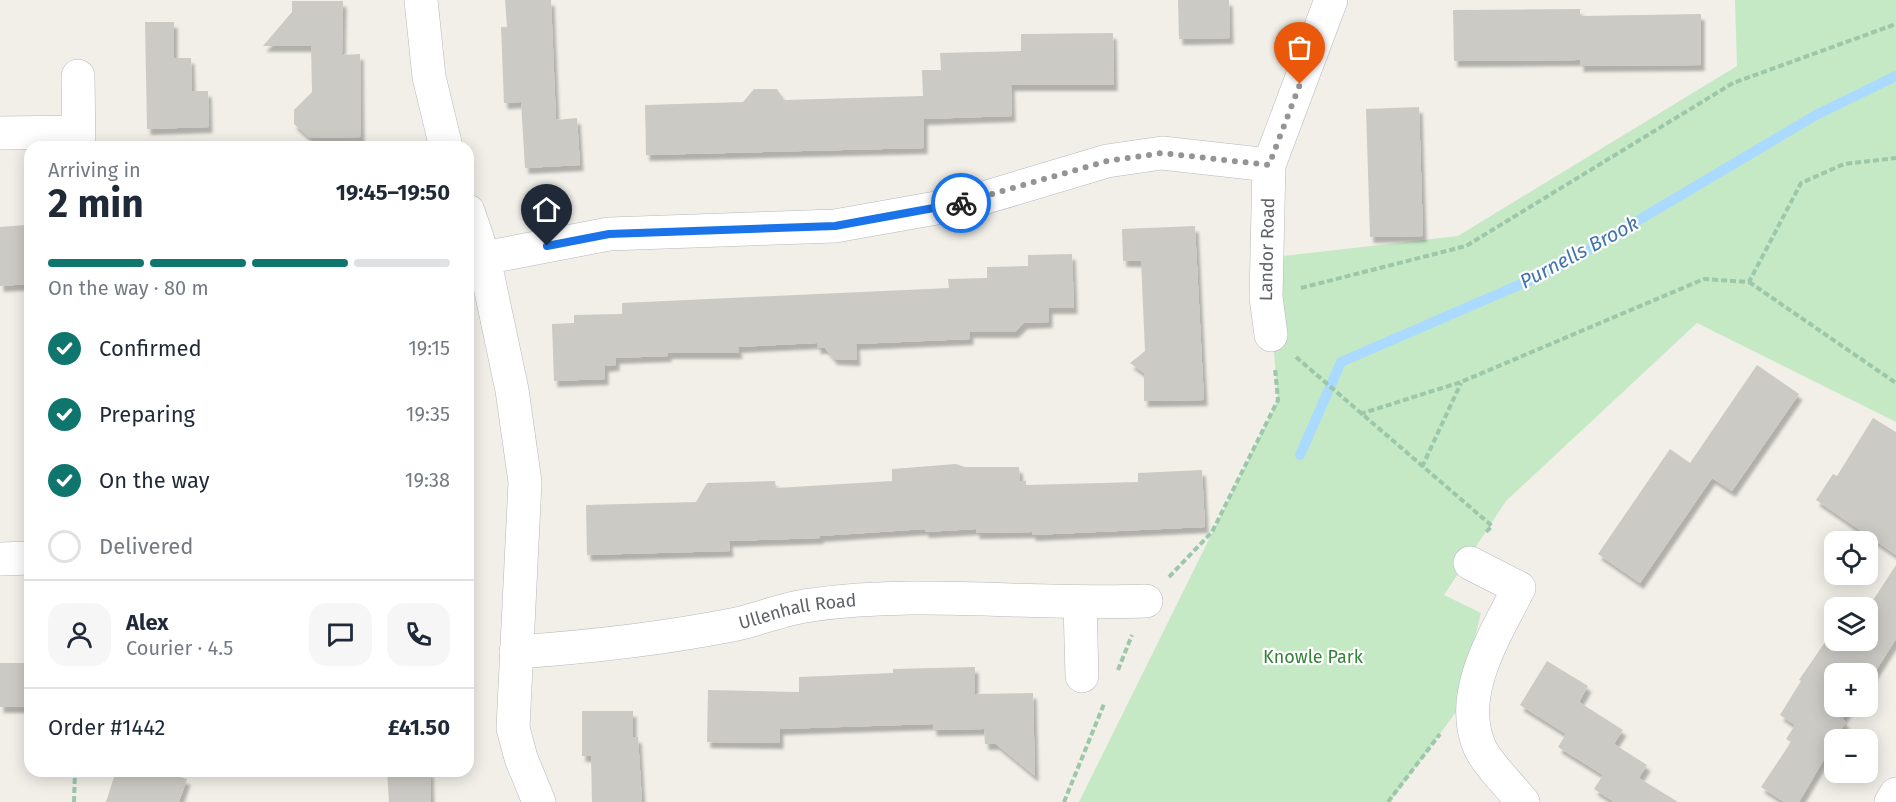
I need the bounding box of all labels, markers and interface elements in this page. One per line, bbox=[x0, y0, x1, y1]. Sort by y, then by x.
pin bbox=[1274, 22, 1325, 84]
icon: bag bbox=[1283, 31, 1316, 64]
text: Arriving in bbox=[48, 158, 141, 182]
courier bbox=[931, 173, 991, 233]
text: 19:45–19:50 bbox=[336, 179, 450, 206]
text: 2 min bbox=[48, 181, 144, 227]
pin bbox=[521, 184, 572, 246]
icon: bike bbox=[945, 187, 978, 220]
icon: home bbox=[530, 193, 563, 226]
street label: Landor Road bbox=[1255, 197, 1279, 301]
water label: Purnells Brook bbox=[1516, 211, 1643, 293]
text: On the way · 80 m bbox=[48, 276, 209, 300]
icon: check bbox=[48, 332, 81, 365]
text: Confirmed bbox=[99, 335, 202, 362]
text: 19:15 bbox=[408, 336, 450, 360]
icon: check bbox=[48, 398, 81, 431]
text: Preparing bbox=[99, 401, 195, 428]
text: 19:35 bbox=[406, 402, 450, 426]
icon: check bbox=[48, 464, 81, 497]
text: On the way bbox=[99, 467, 210, 494]
text: 19:38 bbox=[405, 468, 450, 492]
map controls bbox=[1824, 531, 1878, 783]
button: locate bbox=[1824, 531, 1878, 585]
text: Delivered bbox=[99, 533, 194, 560]
street label: Ullenhall Road bbox=[736, 589, 857, 634]
button: layers bbox=[1824, 597, 1878, 651]
button: person bbox=[48, 603, 111, 666]
button: chat bbox=[309, 603, 372, 666]
button: phone bbox=[387, 603, 450, 666]
text: Alex bbox=[126, 609, 169, 636]
text: Courier · 4.5 bbox=[126, 636, 233, 660]
park label: Knowle Park bbox=[1263, 646, 1364, 668]
button: + bbox=[1824, 663, 1878, 717]
text: Order #1442 bbox=[48, 714, 165, 741]
text: £41.50 bbox=[388, 714, 450, 741]
button: − bbox=[1824, 729, 1878, 783]

